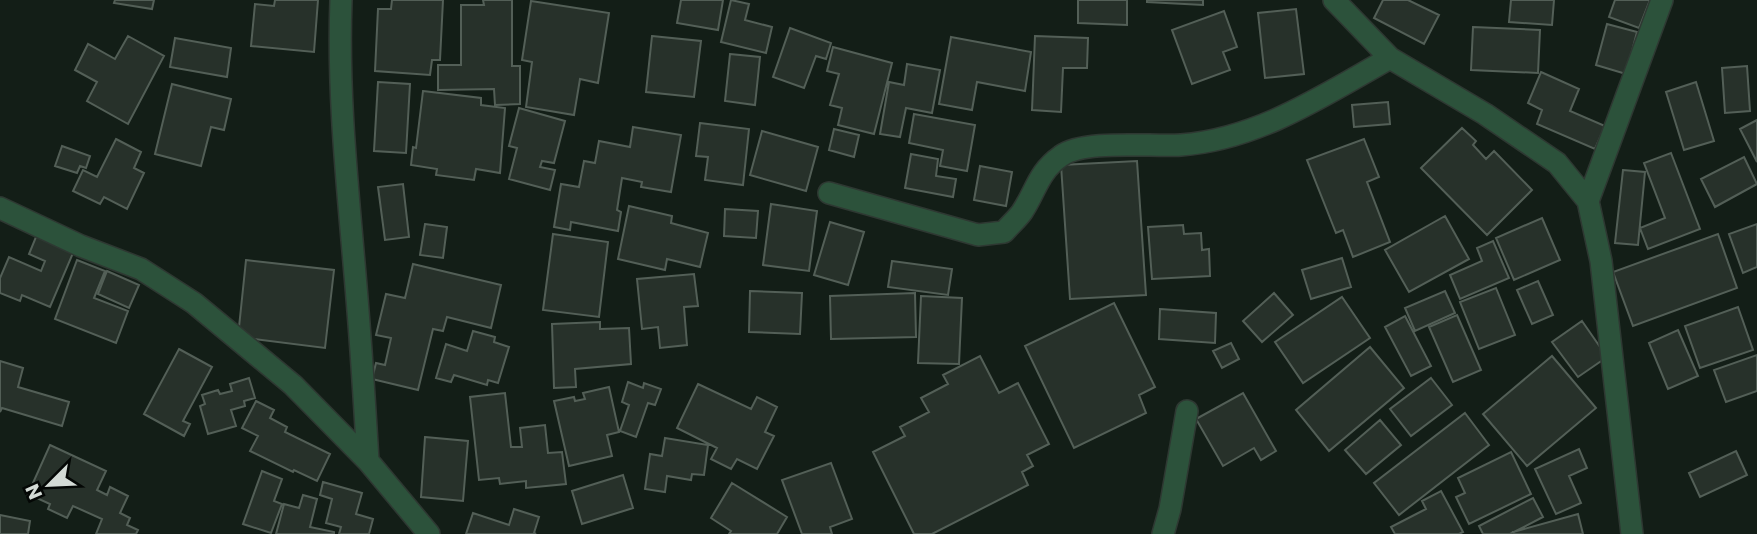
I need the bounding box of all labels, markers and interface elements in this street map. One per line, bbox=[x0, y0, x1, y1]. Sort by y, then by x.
north arrow bbox=[14, 450, 84, 520]
text: N bbox=[19, 480, 49, 504]

